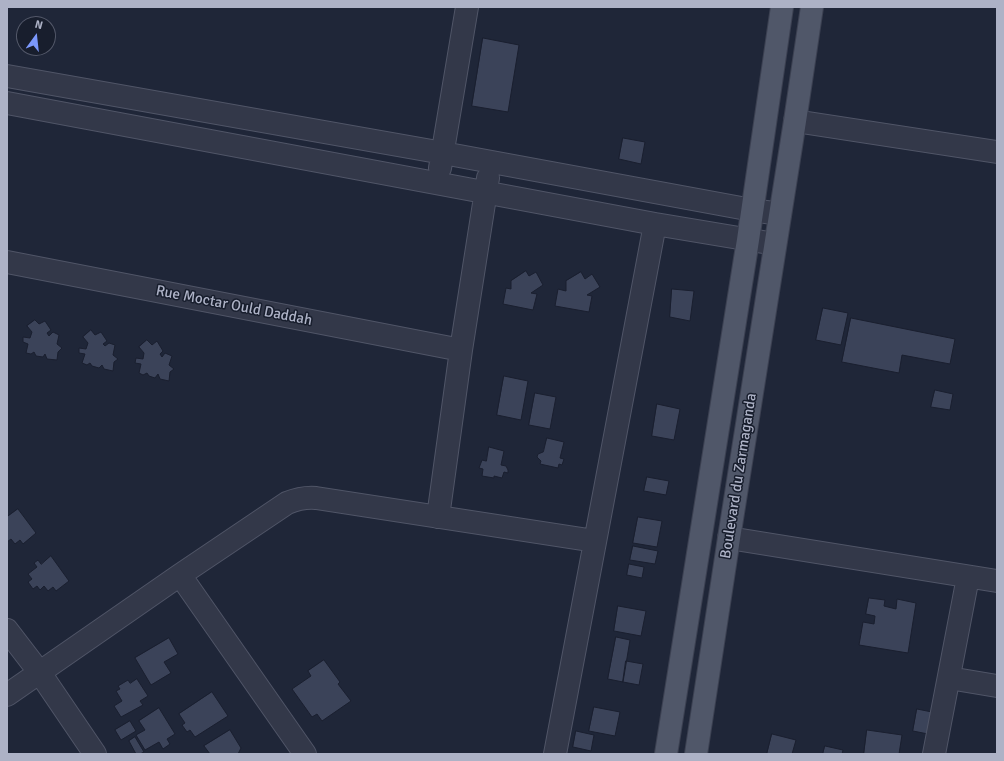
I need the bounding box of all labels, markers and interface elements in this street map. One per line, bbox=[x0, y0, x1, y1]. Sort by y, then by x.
north arrow bbox=[16, 16, 56, 56]
text: N bbox=[34, 18, 44, 32]
street label: Rue Moctar Ould Daddah bbox=[154, 282, 314, 330]
street label: Boulevard du Zarmaganda bbox=[717, 392, 761, 560]

